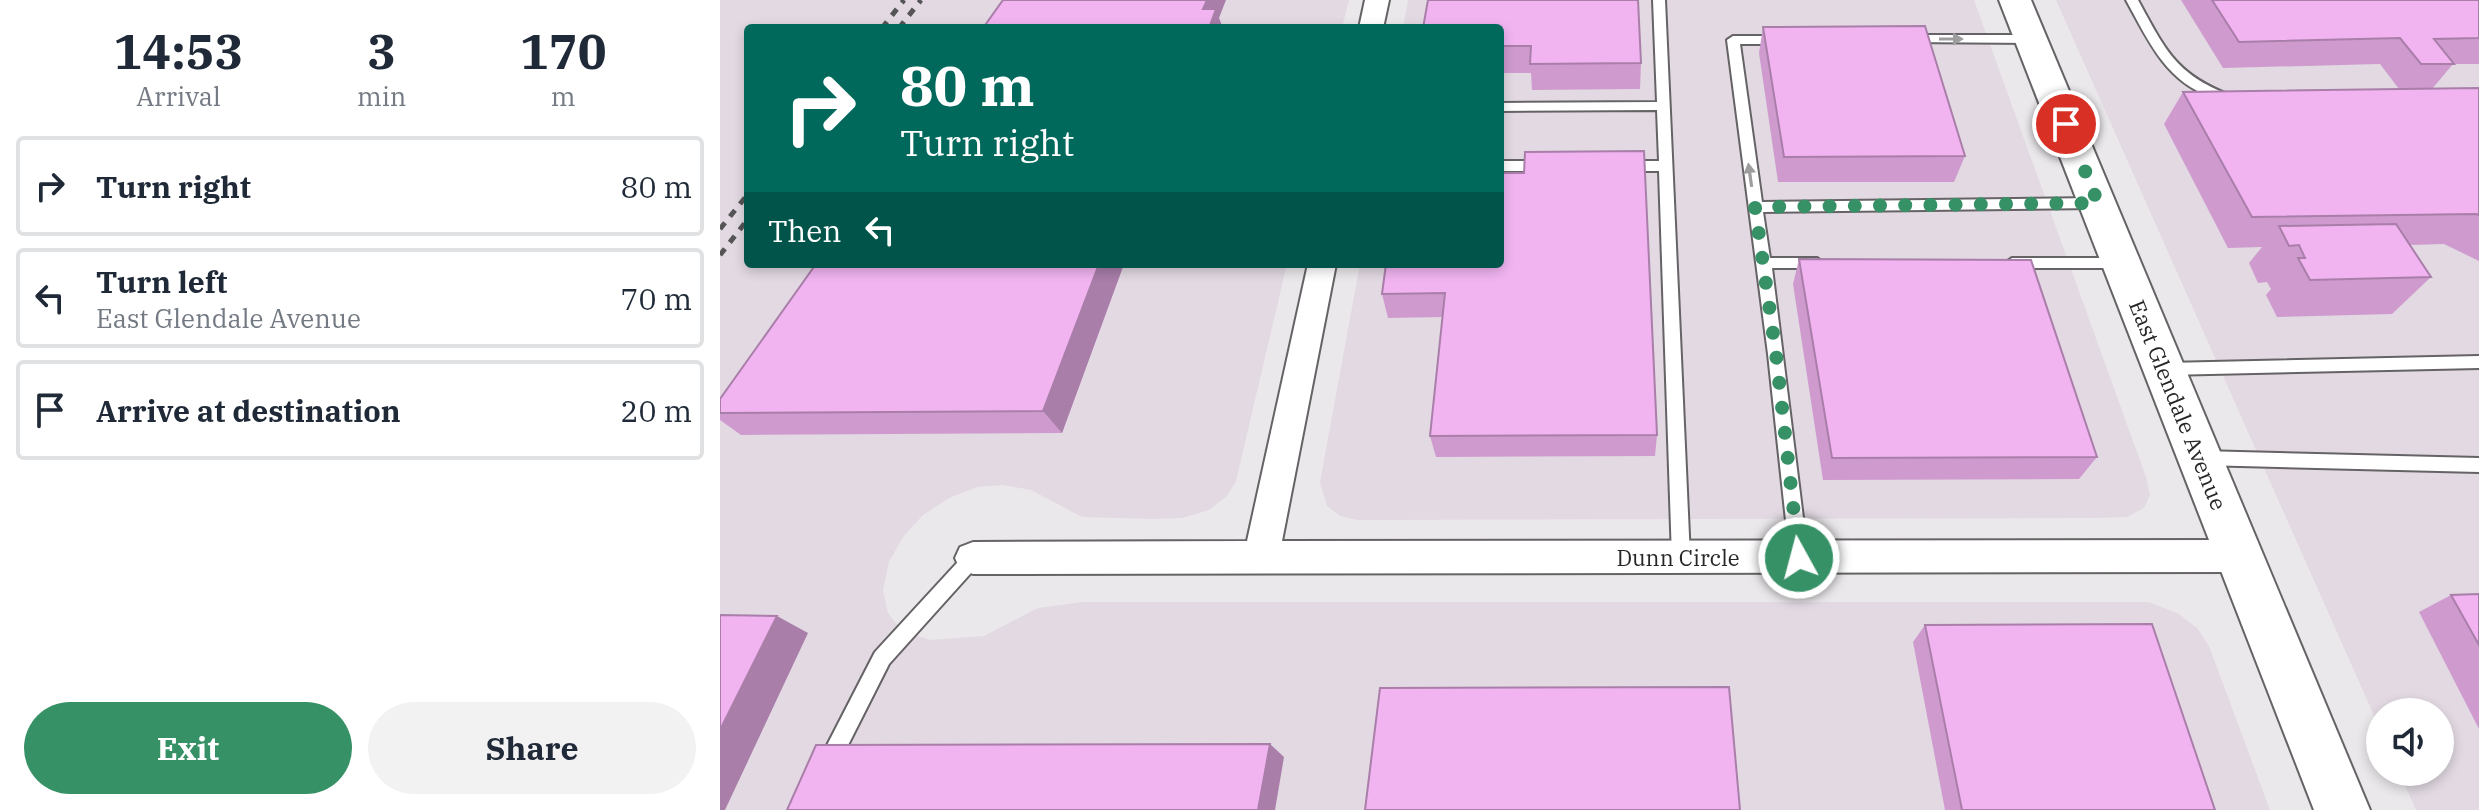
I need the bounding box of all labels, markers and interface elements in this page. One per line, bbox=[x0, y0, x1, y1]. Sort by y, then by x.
text: 14:53 bbox=[114, 20, 243, 82]
text: 3 bbox=[367, 20, 396, 82]
text: 170 bbox=[520, 20, 606, 82]
one-way arrow bbox=[1939, 33, 1964, 45]
text: 80 m bbox=[900, 49, 1035, 121]
icon: right bbox=[768, 56, 872, 160]
text: Arrival bbox=[136, 79, 221, 113]
text: min bbox=[357, 79, 406, 113]
text: m bbox=[551, 79, 576, 113]
pin bbox=[2032, 90, 2100, 158]
icon: arrive bbox=[2044, 102, 2088, 146]
text: Turn right bbox=[900, 119, 1074, 166]
one-way arrow bbox=[1743, 162, 1756, 187]
icon: right bbox=[28, 164, 72, 208]
text: Turn right bbox=[96, 167, 251, 206]
text: 80 m bbox=[620, 167, 692, 206]
icon: left bbox=[858, 208, 902, 252]
text: Then bbox=[768, 211, 842, 250]
text: Turn left bbox=[96, 262, 228, 301]
icon: left bbox=[28, 276, 72, 320]
text: 70 m bbox=[620, 279, 692, 318]
street label: East Glendale Avenue bbox=[2123, 295, 2234, 514]
text: East Glendale Avenue bbox=[96, 301, 361, 335]
icon: arrive bbox=[28, 388, 72, 432]
text: Arrive at destination bbox=[96, 391, 401, 430]
text: 20 m bbox=[620, 391, 692, 430]
position arrow bbox=[1757, 516, 1841, 600]
street label: Dunn Circle bbox=[1616, 543, 1740, 572]
map controls bbox=[2366, 698, 2454, 786]
button: sound bbox=[2366, 698, 2454, 786]
button: Exit bbox=[24, 702, 352, 794]
button: Share bbox=[368, 702, 696, 794]

